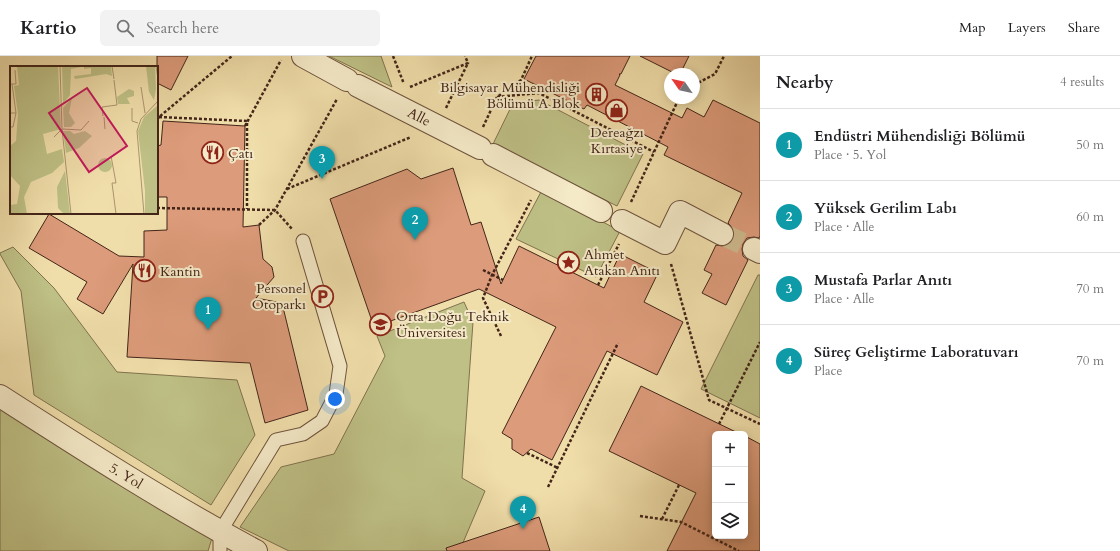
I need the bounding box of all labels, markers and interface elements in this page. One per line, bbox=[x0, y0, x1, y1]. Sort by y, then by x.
search box bbox=[100, 10, 380, 46]
text: Kartio bbox=[20, 15, 76, 41]
icon: search bbox=[114, 17, 136, 39]
text: Search here bbox=[146, 18, 219, 38]
text: Map bbox=[959, 18, 986, 37]
text: Layers bbox=[1008, 18, 1046, 37]
text: Share bbox=[1068, 18, 1100, 37]
inset map bbox=[10, 66, 158, 214]
north arrow bbox=[664, 68, 700, 104]
text: Nearby bbox=[776, 71, 833, 94]
text: 4 results bbox=[1060, 73, 1104, 91]
place label: Bilgisayar Mühendisliği Bölümü A Blok bbox=[440, 78, 580, 113]
building icon: Bilgisayar Mühendisliği Bölümü A Blok bbox=[583, 82, 609, 108]
shop icon: Dereağzı Kırtasiye bbox=[604, 97, 630, 123]
street label: Alle bbox=[404, 103, 434, 131]
place label: Dereağzı Kırtasiye bbox=[590, 123, 644, 158]
text: Endüstri Mühendisliği Bölümü bbox=[814, 126, 1026, 146]
text: 1 bbox=[786, 136, 792, 154]
text: 50 m bbox=[1076, 136, 1104, 154]
restaurant icon: Çatı bbox=[199, 140, 225, 166]
place label: Çatı bbox=[228, 144, 253, 163]
pin: 3 bbox=[309, 146, 335, 179]
text: Place · 5. Yol bbox=[814, 146, 886, 164]
text: Yüksek Gerilim Labı bbox=[814, 198, 957, 218]
pin: 2 bbox=[402, 207, 428, 240]
text: 2 bbox=[786, 208, 792, 226]
text: 60 m bbox=[1076, 208, 1104, 226]
text: Place · Alle bbox=[814, 218, 875, 236]
place label: Ahmet Atakan Anıtı bbox=[584, 245, 660, 280]
place icon: Ahmet Atakan Anıtı bbox=[555, 249, 581, 275]
restaurant icon: Kantin bbox=[131, 258, 157, 284]
place label: Kantin bbox=[160, 262, 201, 281]
text: Mustafa Parlar Anıtı bbox=[814, 270, 952, 290]
place label: Personel Otoparkı bbox=[252, 279, 306, 314]
text: 3 bbox=[786, 280, 792, 298]
text: 70 m bbox=[1076, 280, 1104, 298]
parking icon: Personel Otoparkı bbox=[309, 283, 335, 309]
text: Place · Alle bbox=[814, 290, 875, 308]
pin: 1 bbox=[195, 297, 221, 330]
place label: Orta Doğu Teknik Üniversitesi bbox=[396, 307, 510, 342]
school or university icon: Orta Doğu Teknik Üniversitesi bbox=[367, 311, 393, 337]
text: Süreç Geliştirme Laboratuvarı bbox=[814, 342, 1019, 362]
text: 4 bbox=[786, 352, 792, 370]
text: 70 m bbox=[1076, 352, 1104, 370]
text: Place bbox=[814, 362, 842, 380]
your location bbox=[325, 389, 345, 409]
map controls bbox=[712, 431, 748, 539]
button: + bbox=[712, 431, 748, 467]
street label: 5. Yol bbox=[106, 459, 147, 494]
button: − bbox=[712, 467, 748, 503]
pin: 4 bbox=[510, 496, 536, 529]
button: layers bbox=[712, 503, 748, 539]

